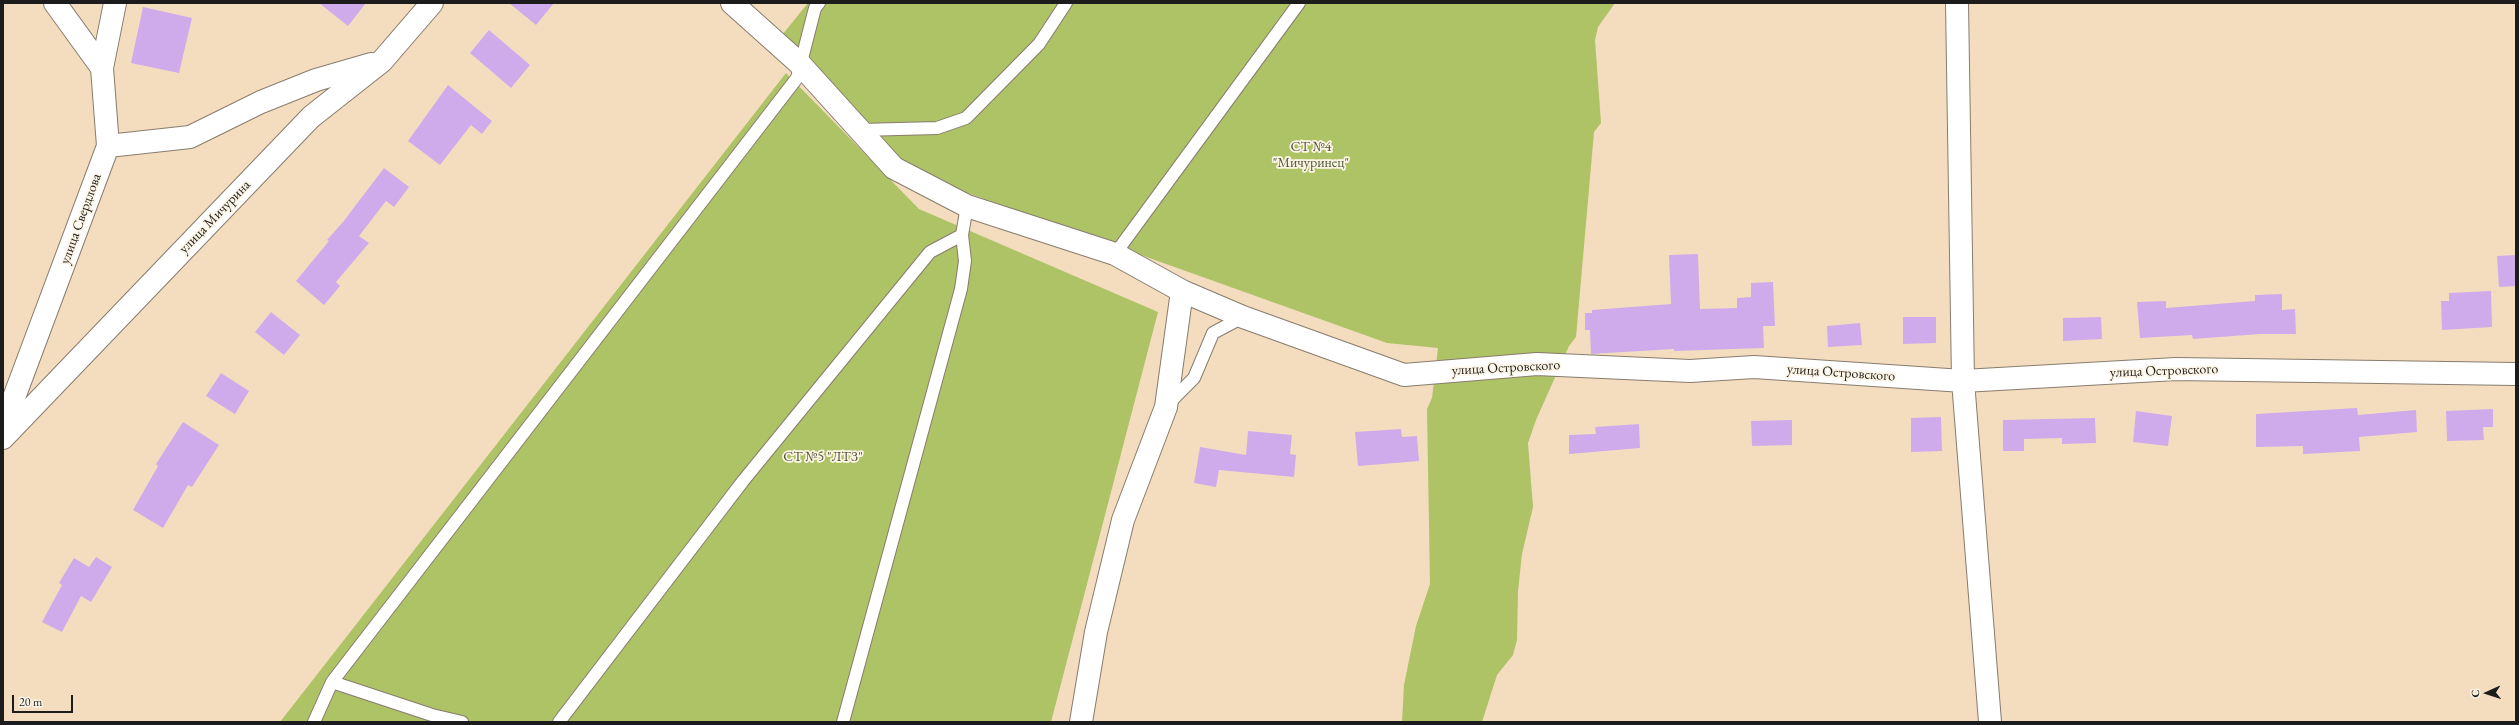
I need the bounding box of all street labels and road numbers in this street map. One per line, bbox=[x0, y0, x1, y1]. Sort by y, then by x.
street label: улица Свердлова bbox=[57, 171, 105, 267]
street label: улица Мичурина bbox=[176, 177, 254, 257]
street label: улица Островского bbox=[1451, 357, 1561, 379]
street label: улица Островского bbox=[1786, 361, 1896, 385]
street label: улица Островского bbox=[2110, 361, 2218, 381]

